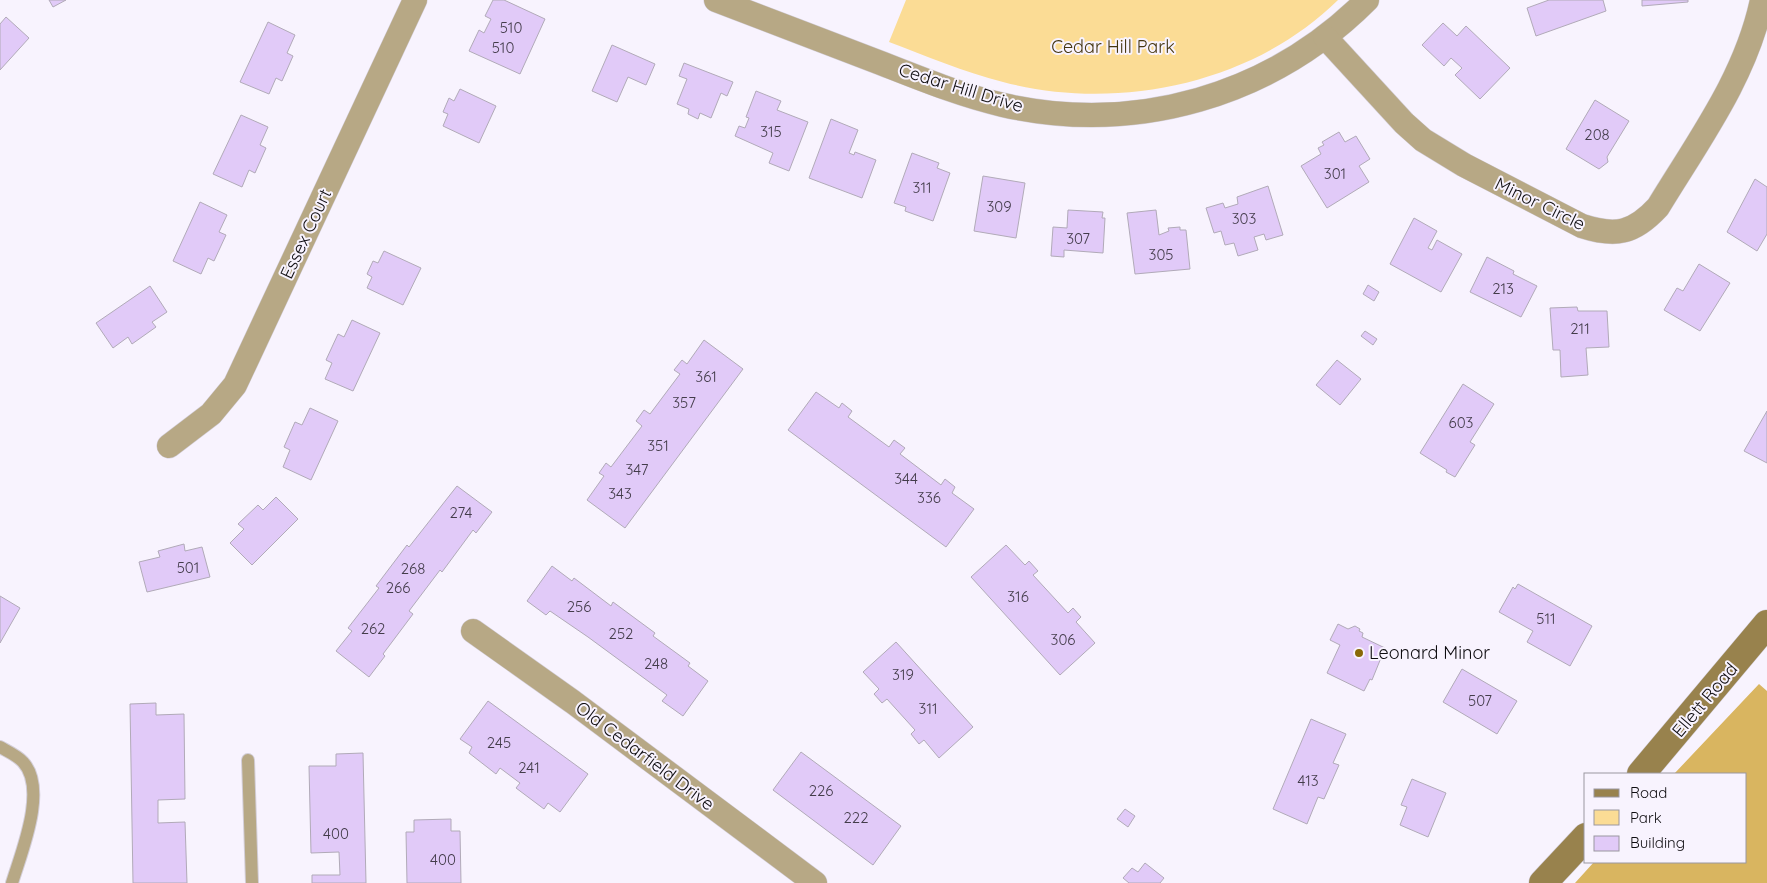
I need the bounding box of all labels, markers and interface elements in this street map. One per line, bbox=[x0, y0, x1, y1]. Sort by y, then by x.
house number: 510 bbox=[500, 18, 522, 37]
park label: Cedar Hill Park bbox=[1051, 35, 1175, 58]
house number: 510 bbox=[492, 38, 514, 57]
street label: Cedar Hill Drive bbox=[896, 58, 1026, 117]
house number: 315 bbox=[760, 122, 782, 141]
house number: 208 bbox=[1584, 125, 1610, 144]
house number: 301 bbox=[1324, 164, 1346, 183]
street label: Minor Circle bbox=[1491, 172, 1589, 235]
house number: 311 bbox=[913, 178, 931, 197]
street label: Essex Court bbox=[275, 185, 336, 282]
house number: 309 bbox=[986, 197, 1012, 216]
house number: 303 bbox=[1232, 209, 1256, 228]
house number: 307 bbox=[1066, 229, 1090, 248]
house number: 305 bbox=[1149, 245, 1173, 264]
house number: 213 bbox=[1492, 279, 1514, 298]
house number: 211 bbox=[1570, 319, 1590, 338]
house number: 361 bbox=[695, 367, 717, 386]
house number: 357 bbox=[672, 393, 696, 412]
house number: 603 bbox=[1449, 413, 1474, 432]
house number: 351 bbox=[647, 436, 669, 455]
house number: 347 bbox=[625, 460, 649, 479]
house number: 344 bbox=[894, 469, 918, 488]
house number: 343 bbox=[608, 484, 632, 503]
house number: 336 bbox=[917, 488, 941, 507]
house number: 274 bbox=[449, 503, 473, 522]
house number: 501 bbox=[177, 558, 199, 577]
house number: 268 bbox=[401, 559, 425, 578]
house number: 266 bbox=[386, 578, 410, 597]
house number: 316 bbox=[1007, 587, 1029, 606]
house number: 256 bbox=[567, 597, 591, 616]
house number: 511 bbox=[1536, 609, 1556, 628]
house number: 262 bbox=[361, 619, 385, 638]
house number: 252 bbox=[609, 624, 633, 643]
house number: 306 bbox=[1051, 630, 1075, 649]
place label: Leonard Minor bbox=[1369, 641, 1490, 664]
marker: Leonard Minor bbox=[1353, 647, 1365, 659]
house number: 248 bbox=[644, 654, 668, 673]
street label: Ellett Road bbox=[1667, 658, 1742, 742]
house number: 319 bbox=[892, 665, 914, 684]
house number: 507 bbox=[1468, 691, 1492, 710]
street label: Old Cedarfield Drive bbox=[571, 696, 719, 815]
house number: 311 bbox=[919, 699, 937, 718]
house number: 245 bbox=[487, 733, 511, 752]
house number: 241 bbox=[518, 758, 540, 777]
house number: 413 bbox=[1297, 771, 1319, 790]
legend bbox=[1584, 773, 1747, 863]
house number: 226 bbox=[809, 781, 833, 800]
text: Road bbox=[1630, 783, 1667, 802]
house number: 222 bbox=[844, 808, 868, 827]
text: Park bbox=[1630, 808, 1662, 827]
house number: 400 bbox=[323, 824, 349, 843]
text: Building bbox=[1630, 833, 1685, 852]
house number: 400 bbox=[430, 850, 456, 869]

